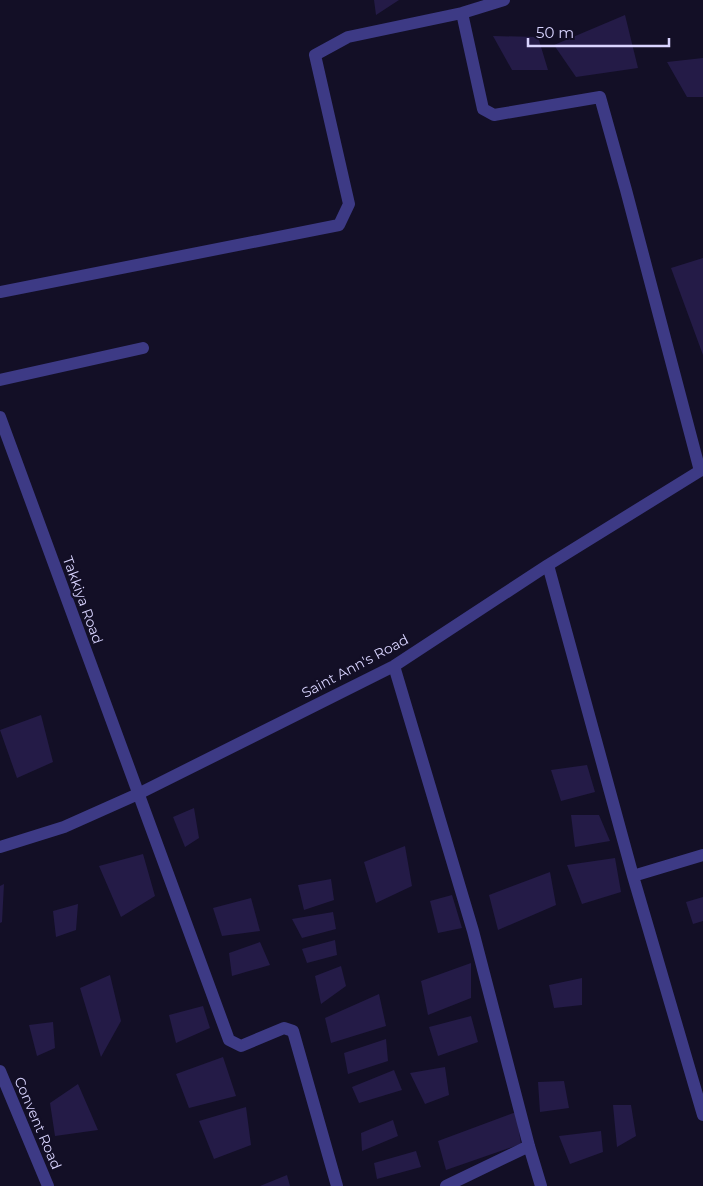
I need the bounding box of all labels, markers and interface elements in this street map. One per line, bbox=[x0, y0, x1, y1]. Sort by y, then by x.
scale bar bbox=[528, 15, 669, 47]
text: 50 m bbox=[536, 23, 574, 42]
street label: Takkiya Road bbox=[59, 554, 107, 646]
street label: Saint Ann's Road bbox=[299, 630, 411, 702]
street label: Convent Road bbox=[10, 1074, 66, 1172]

